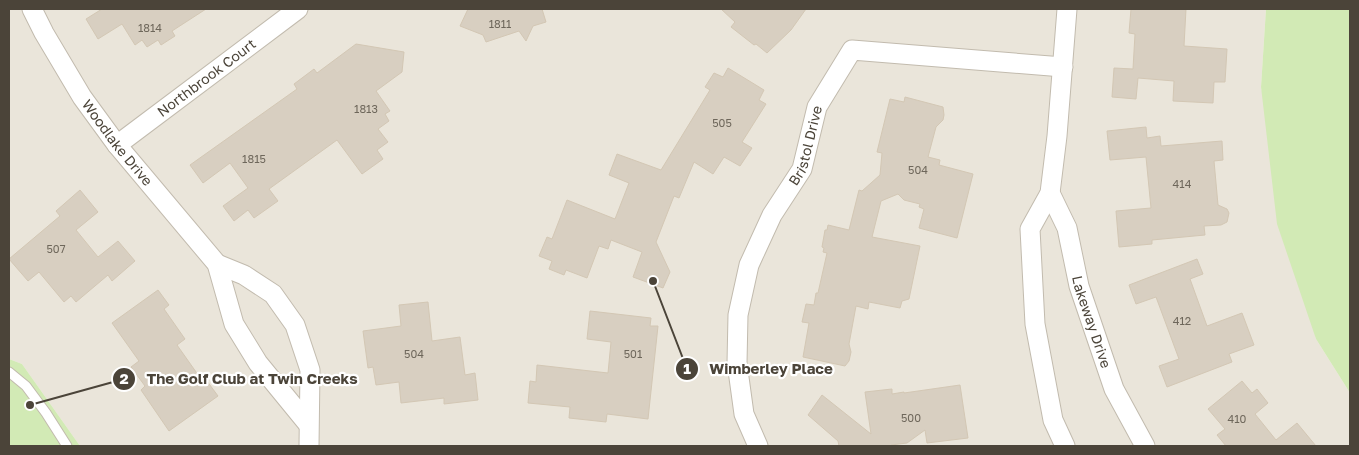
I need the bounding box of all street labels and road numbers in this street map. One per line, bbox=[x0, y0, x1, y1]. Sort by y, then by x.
street label: Northbrook Court bbox=[154, 35, 259, 120]
street label: Woodlake Drive bbox=[79, 96, 157, 189]
street label: Bristol Drive bbox=[785, 104, 825, 188]
street label: Lakeway Drive bbox=[1069, 274, 1115, 370]

